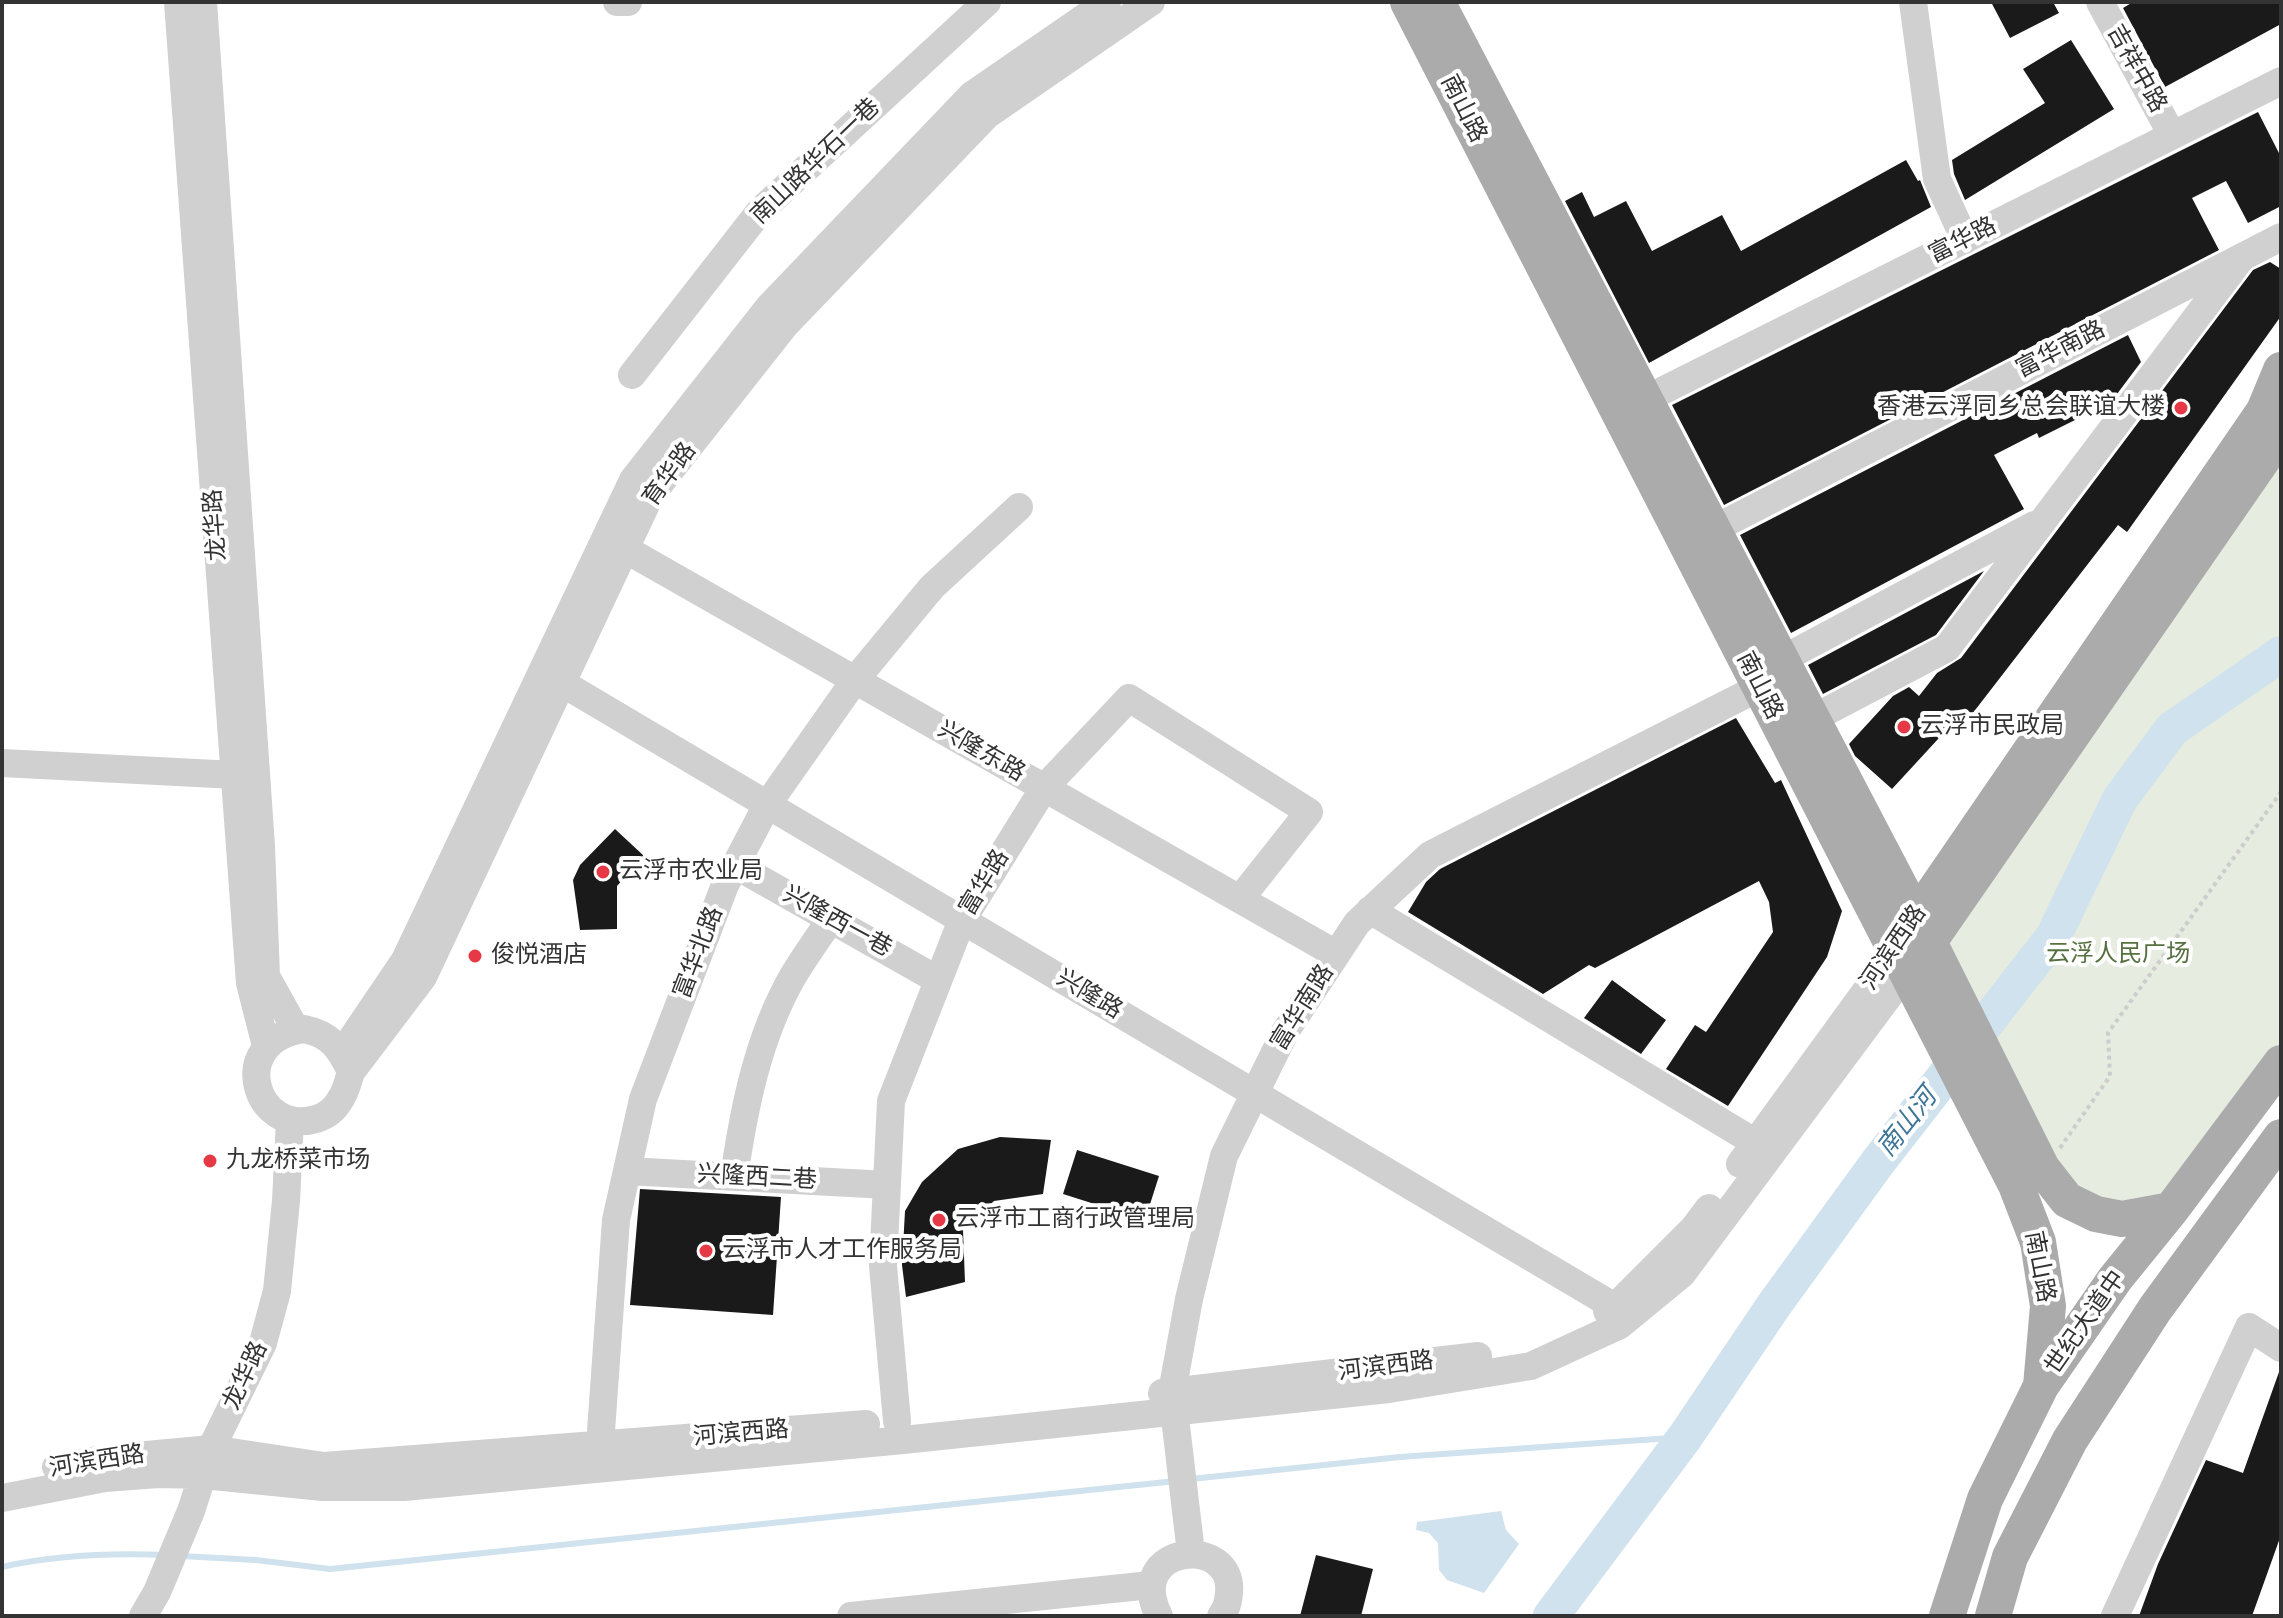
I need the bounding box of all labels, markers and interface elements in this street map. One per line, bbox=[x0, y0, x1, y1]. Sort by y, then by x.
street label: 吉祥中路 bbox=[2100, 20, 2172, 118]
street label: 南山路 bbox=[1434, 70, 1492, 148]
street label: 南山路华石一巷 bbox=[746, 93, 886, 231]
street label: 富华路 bbox=[1924, 212, 2002, 270]
street label: 富华南路 bbox=[2012, 315, 2110, 385]
place label: 香港云浮同乡总会联谊大楼 bbox=[1877, 394, 2165, 422]
marker: 香港云浮同乡总会联谊大楼 bbox=[2172, 399, 2190, 417]
street label: 育华路 bbox=[637, 437, 703, 513]
street label: 龙华路 bbox=[199, 488, 233, 562]
street label: 南山路 bbox=[1730, 647, 1788, 725]
place label: 云浮市民政局 bbox=[1920, 713, 2064, 741]
street label: 兴隆东路 bbox=[932, 716, 1030, 788]
marker: 云浮市民政局 bbox=[1895, 718, 1913, 736]
street label: 富华路 bbox=[954, 845, 1016, 921]
place label: 云浮市农业局 bbox=[619, 858, 763, 886]
marker: 云浮市农业局 bbox=[594, 863, 612, 881]
street label: 兴隆西一巷 bbox=[778, 880, 896, 964]
street label: 河滨西路 bbox=[1855, 900, 1933, 996]
street label: 富华北路 bbox=[668, 903, 730, 1003]
park label: 云浮人民广场 bbox=[2046, 941, 2190, 969]
place label: 俊悦酒店 bbox=[491, 942, 587, 970]
marker: 俊悦酒店 bbox=[466, 947, 484, 965]
street label: 富华南路 bbox=[1265, 960, 1341, 1056]
street label: 兴隆路 bbox=[1051, 964, 1127, 1026]
water label: 南山河 bbox=[1872, 1083, 1944, 1163]
place label: 九龙桥菜市场 bbox=[226, 1147, 370, 1175]
marker: 九龙桥菜市场 bbox=[201, 1152, 219, 1170]
street label: 兴隆西二巷 bbox=[696, 1160, 818, 1196]
place label: 云浮市工商行政管理局 bbox=[955, 1206, 1195, 1234]
marker: 云浮市工商行政管理局 bbox=[930, 1211, 948, 1229]
street label: 南山路 bbox=[2018, 1229, 2060, 1305]
place label: 云浮市人才工作服务局 bbox=[722, 1237, 962, 1265]
marker: 云浮市人才工作服务局 bbox=[697, 1242, 715, 1260]
street label: 世纪大道中 bbox=[2040, 1266, 2132, 1380]
street label: 龙华路 bbox=[218, 1337, 274, 1415]
street label: 河滨西路 bbox=[1337, 1347, 1435, 1387]
street label: 河滨西路 bbox=[692, 1415, 790, 1453]
street label: 河滨西路 bbox=[47, 1440, 147, 1484]

